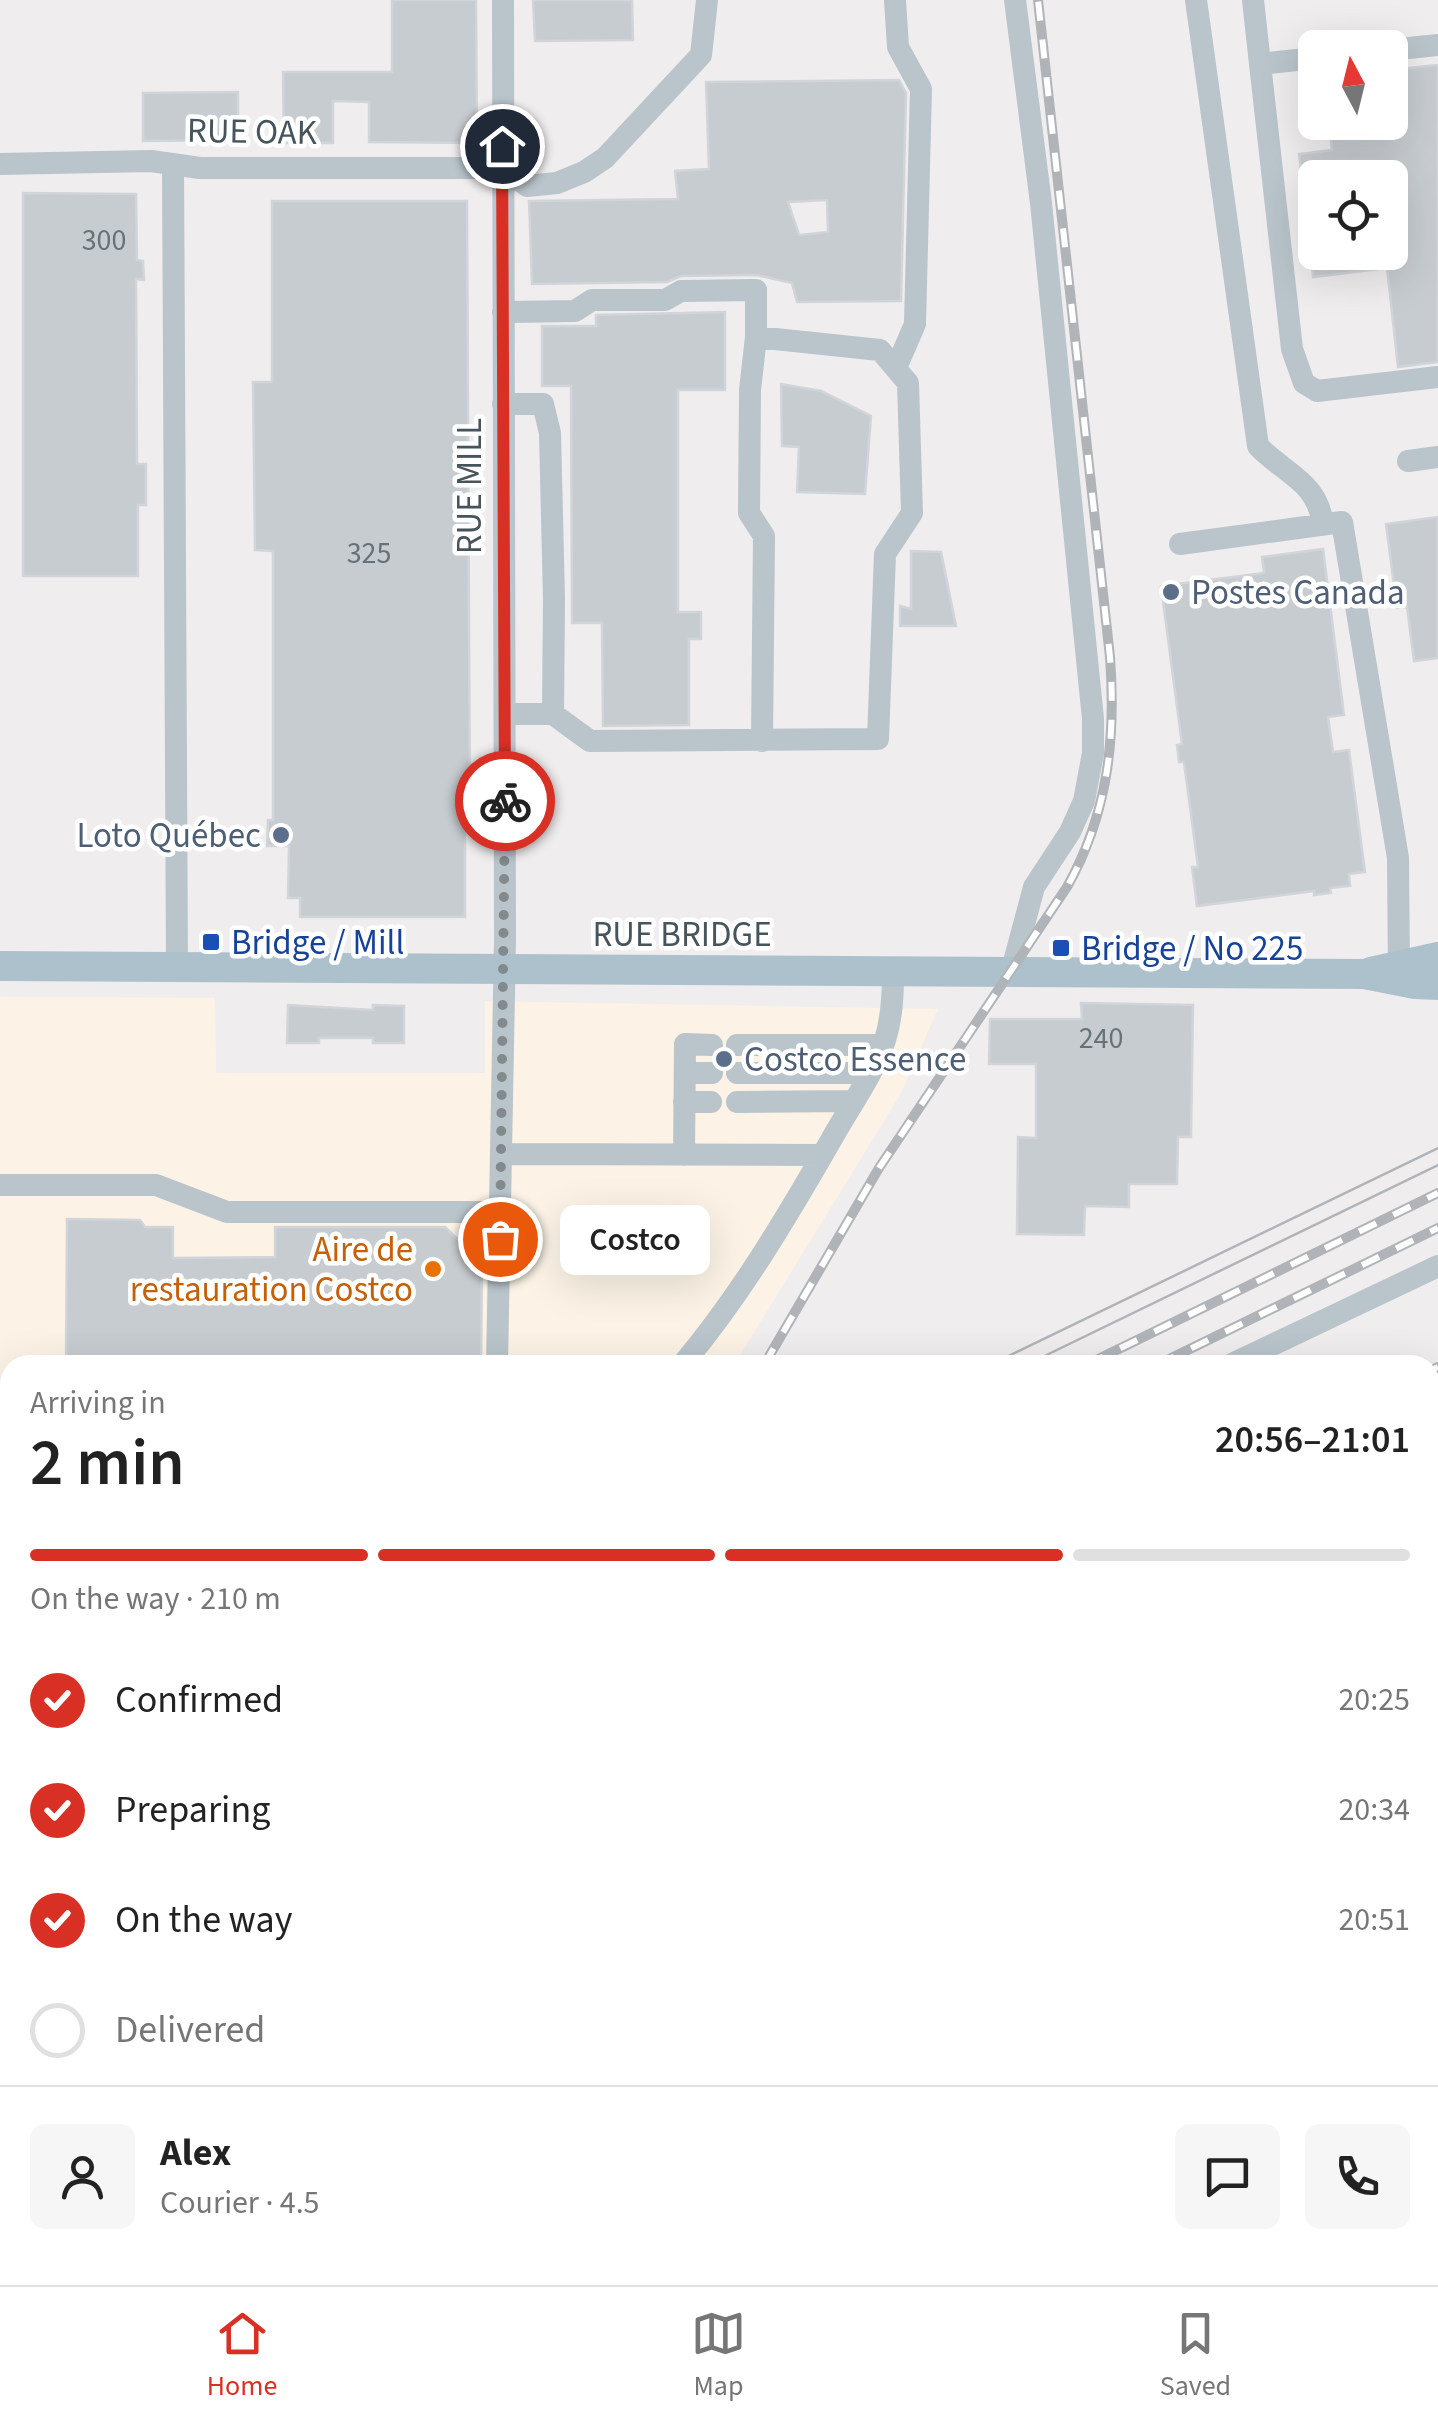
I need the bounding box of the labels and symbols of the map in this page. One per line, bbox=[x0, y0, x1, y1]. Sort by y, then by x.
north arrow bbox=[1298, 30, 1408, 140]
pin bbox=[460, 104, 545, 189]
street label: RUE OAK bbox=[187, 106, 318, 158]
house number: 300 bbox=[82, 219, 126, 262]
street label: RUE MILL bbox=[445, 418, 495, 554]
house number: 325 bbox=[347, 532, 391, 575]
place label: Postes Canada bbox=[1191, 568, 1405, 618]
marker: Postes Canada bbox=[1160, 581, 1182, 603]
courier bbox=[455, 751, 555, 851]
place label: Loto Québec bbox=[76, 811, 261, 861]
marker: Loto Québec bbox=[270, 824, 292, 846]
street label: RUE BRIDGE bbox=[592, 910, 772, 960]
place label: Bridge / Mill bbox=[231, 918, 404, 968]
place label: Bridge / No 225 bbox=[1081, 924, 1303, 974]
marker: Bridge / Mill bbox=[200, 931, 222, 953]
marker: Bridge / No 225 bbox=[1050, 937, 1072, 959]
house number: 240 bbox=[1079, 1017, 1123, 1060]
place label: Costco Essence bbox=[744, 1035, 966, 1085]
marker: Costco Essence bbox=[713, 1048, 735, 1070]
pin bbox=[458, 1197, 543, 1282]
callout: Costco bbox=[560, 1204, 710, 1274]
place label: Aire de restauration Costco bbox=[130, 1225, 413, 1315]
marker: Aire de restauration Costco bbox=[422, 1258, 444, 1280]

